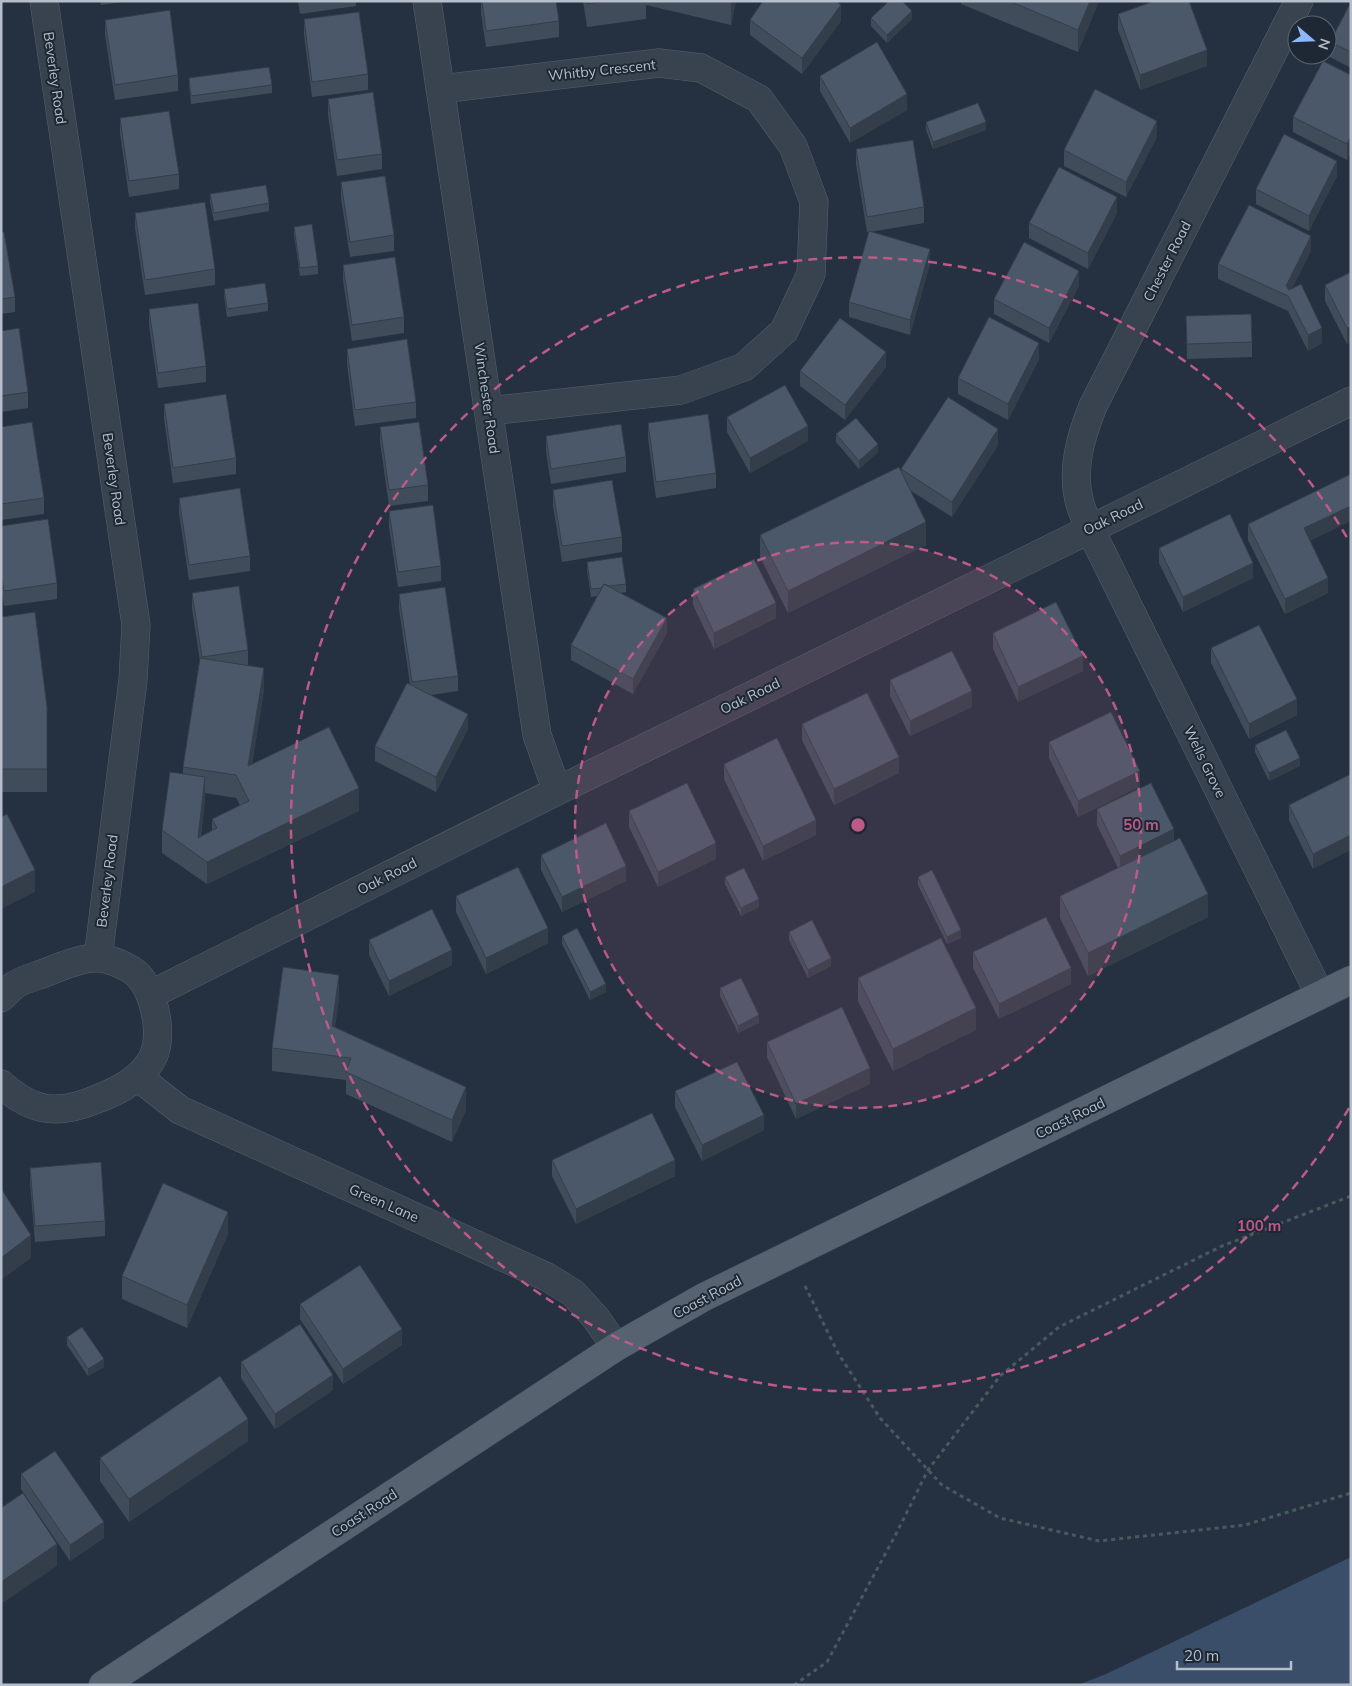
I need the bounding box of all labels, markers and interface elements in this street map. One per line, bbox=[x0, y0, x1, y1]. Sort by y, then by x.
north arrow bbox=[1287, 15, 1337, 65]
street label: Beverley Road bbox=[40, 31, 70, 125]
text: N bbox=[1314, 36, 1335, 52]
street label: Whitby Crescent bbox=[547, 55, 657, 85]
street label: Chester Road bbox=[1139, 218, 1195, 304]
street label: Winchester Road bbox=[470, 341, 504, 455]
street label: Beverley Road bbox=[99, 432, 129, 526]
street label: Oak Road bbox=[1080, 495, 1146, 539]
street label: Oak Road bbox=[717, 674, 783, 718]
street label: Wells Grove bbox=[1180, 723, 1230, 801]
text: 50 m bbox=[1123, 815, 1159, 834]
centre of rings bbox=[849, 816, 867, 834]
street label: Beverley Road bbox=[92, 834, 122, 928]
street label: Oak Road bbox=[354, 853, 420, 899]
street label: Coast Road bbox=[1032, 1093, 1108, 1143]
street label: Green Lane bbox=[346, 1180, 422, 1226]
text: 100 m bbox=[1237, 1216, 1281, 1235]
street label: Coast Road bbox=[670, 1271, 744, 1323]
street label: Coast Road bbox=[328, 1485, 400, 1541]
scale bar bbox=[1177, 1638, 1291, 1670]
text: 20 m bbox=[1184, 1646, 1219, 1665]

